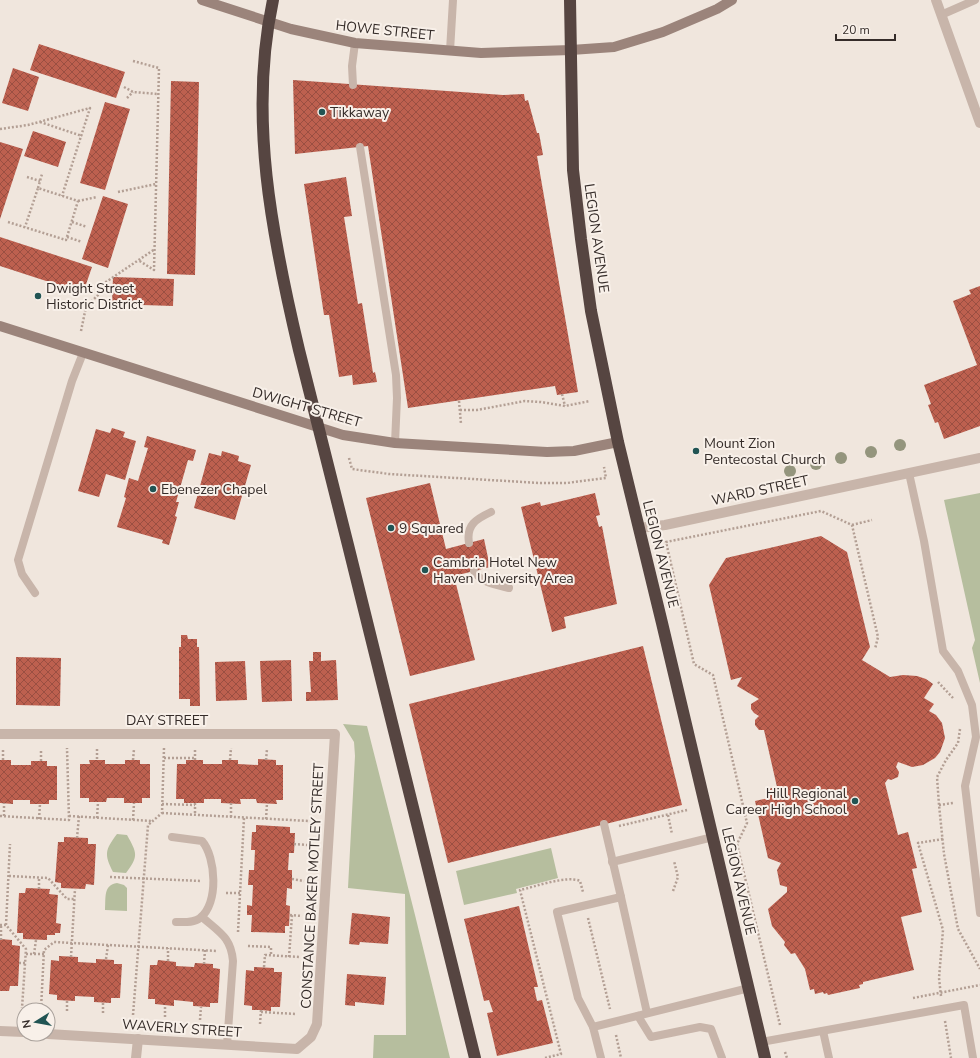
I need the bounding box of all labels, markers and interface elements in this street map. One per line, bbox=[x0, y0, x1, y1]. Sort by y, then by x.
street label: HOWE STREET bbox=[335, 16, 436, 45]
scale bar bbox=[836, 16, 895, 42]
text: 20 m bbox=[842, 22, 870, 38]
place label: Tikkaway bbox=[330, 103, 390, 122]
marker: Tikkaway bbox=[317, 107, 327, 117]
street label: LEGION AVENUE bbox=[579, 182, 614, 294]
place label: Dwight Street Historic District bbox=[46, 279, 142, 314]
marker: Dwight Street Historic District bbox=[33, 291, 43, 301]
street label: DWIGHT STREET bbox=[250, 383, 364, 432]
place label: Mount Zion Pentecostal Church bbox=[704, 434, 826, 469]
marker: Mount Zion Pentecostal Church bbox=[691, 446, 701, 456]
street label: WARD STREET bbox=[710, 471, 811, 510]
place label: Ebenezer Chapel bbox=[161, 480, 268, 499]
marker: Ebenezer Chapel bbox=[148, 484, 158, 494]
street label: LEGION AVENUE bbox=[638, 498, 683, 610]
place label: 9 Squared bbox=[399, 519, 464, 538]
marker: 9 Squared bbox=[386, 523, 396, 533]
place label: Cambria Hotel New Haven University Area bbox=[433, 553, 574, 588]
marker: Cambria Hotel New Haven University Area bbox=[420, 565, 430, 575]
street label: DAY STREET bbox=[126, 711, 209, 730]
street label: CONSTANCE BAKER MOTLEY STREET bbox=[297, 762, 328, 1009]
place label: Hill Regional Career High School bbox=[726, 784, 848, 819]
marker: Hill Regional Career High School bbox=[850, 796, 860, 806]
street label: LEGION AVENUE bbox=[717, 825, 760, 937]
north arrow bbox=[16, 1002, 56, 1042]
street label: WAVERLY STREET bbox=[121, 1015, 243, 1042]
text: N bbox=[19, 1018, 35, 1029]

